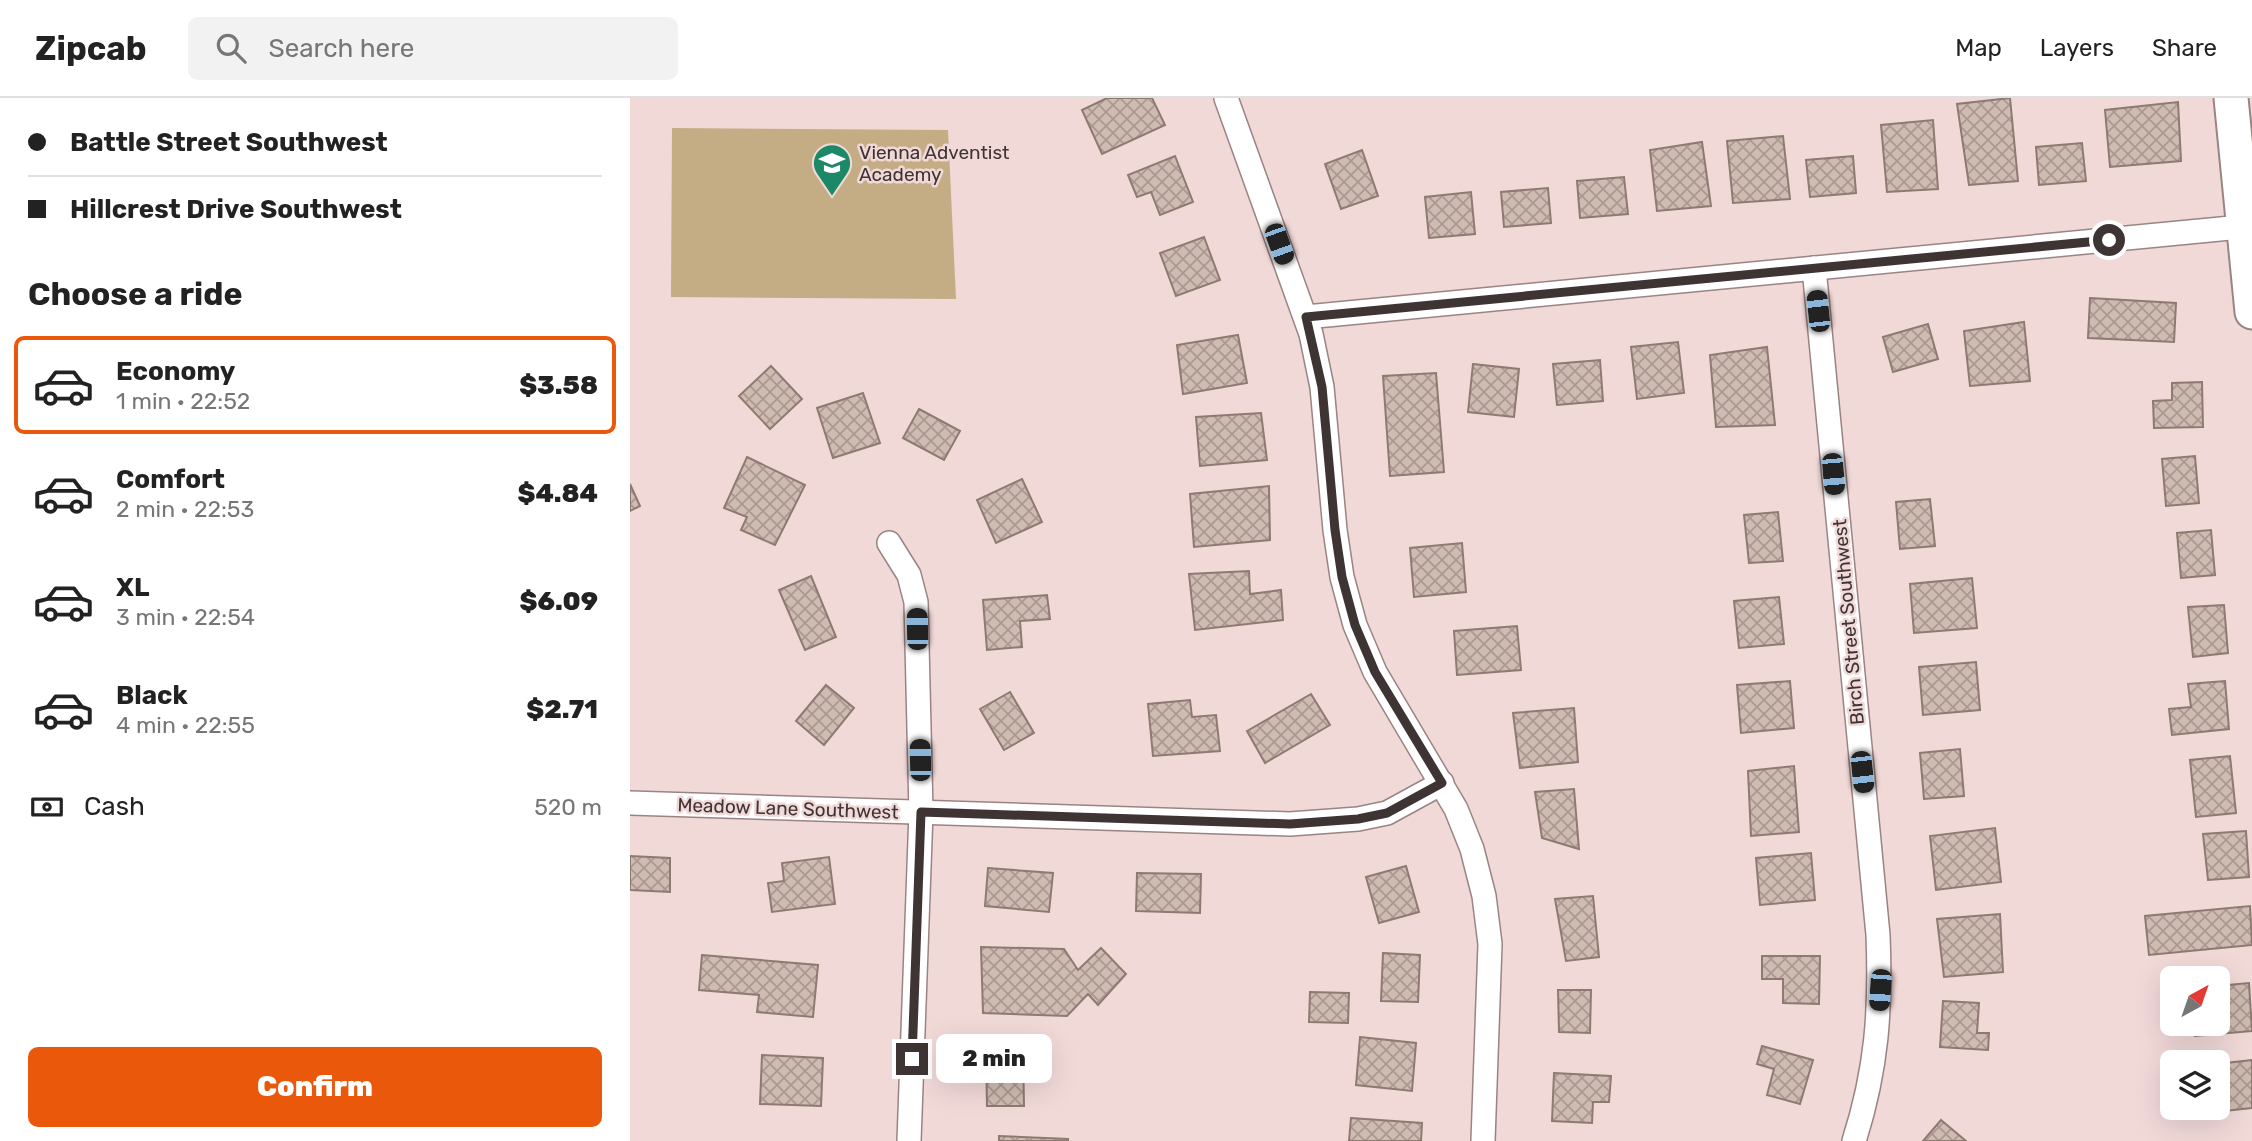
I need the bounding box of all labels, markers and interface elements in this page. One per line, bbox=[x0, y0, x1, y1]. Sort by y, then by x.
search box bbox=[188, 17, 678, 80]
text: Zipcab bbox=[35, 29, 146, 68]
icon: search bbox=[212, 29, 250, 67]
text: Search here bbox=[268, 33, 414, 64]
text: Map bbox=[1955, 34, 2002, 62]
text: Layers bbox=[2040, 34, 2114, 62]
text: Share bbox=[2152, 34, 2217, 62]
text: Battle Street Southwest bbox=[70, 127, 388, 158]
place label: Vienna Adventist Academy bbox=[859, 141, 1010, 186]
school or university icon: Vienna Adventist Academy bbox=[811, 142, 853, 197]
text: Hillcrest Drive Southwest bbox=[70, 194, 402, 225]
car bbox=[1262, 221, 1297, 267]
route start bbox=[2093, 224, 2125, 256]
text: Choose a ride bbox=[28, 275, 242, 313]
car bbox=[1806, 289, 1831, 333]
icon: car bbox=[32, 354, 95, 417]
text: Economy bbox=[116, 356, 235, 387]
text: $3.58 bbox=[519, 370, 598, 401]
text: 1 min · 22:52 bbox=[116, 387, 250, 415]
car bbox=[1821, 452, 1846, 496]
icon: car bbox=[32, 462, 95, 525]
text: Comfort bbox=[116, 464, 225, 495]
text: $4.84 bbox=[518, 478, 598, 509]
text: 2 min · 22:53 bbox=[116, 495, 254, 523]
street label: Birch Street Southwest bbox=[1828, 518, 1869, 726]
icon: car bbox=[32, 570, 95, 633]
text: XL bbox=[116, 572, 149, 603]
text: $6.09 bbox=[520, 586, 598, 617]
text: 3 min · 22:54 bbox=[116, 603, 255, 631]
car bbox=[907, 608, 928, 650]
icon: car bbox=[32, 678, 95, 741]
text: Black bbox=[116, 680, 188, 711]
text: $2.71 bbox=[526, 694, 598, 725]
text: 4 min · 22:55 bbox=[116, 711, 255, 739]
car bbox=[910, 739, 931, 781]
car bbox=[1850, 750, 1875, 794]
icon: cash bbox=[28, 788, 66, 826]
text: Cash bbox=[84, 791, 145, 822]
text: 520 m bbox=[534, 793, 602, 821]
street label: Meadow Lane Southwest bbox=[677, 793, 900, 824]
north arrow bbox=[2160, 966, 2230, 1036]
map controls bbox=[2160, 966, 2230, 1120]
car bbox=[1869, 968, 1892, 1012]
callout: 2 min bbox=[936, 1034, 1052, 1084]
route end bbox=[896, 1043, 928, 1075]
text: 2 min bbox=[962, 1044, 1026, 1072]
button: Confirm bbox=[28, 1047, 602, 1127]
button: layers bbox=[2160, 1050, 2230, 1120]

